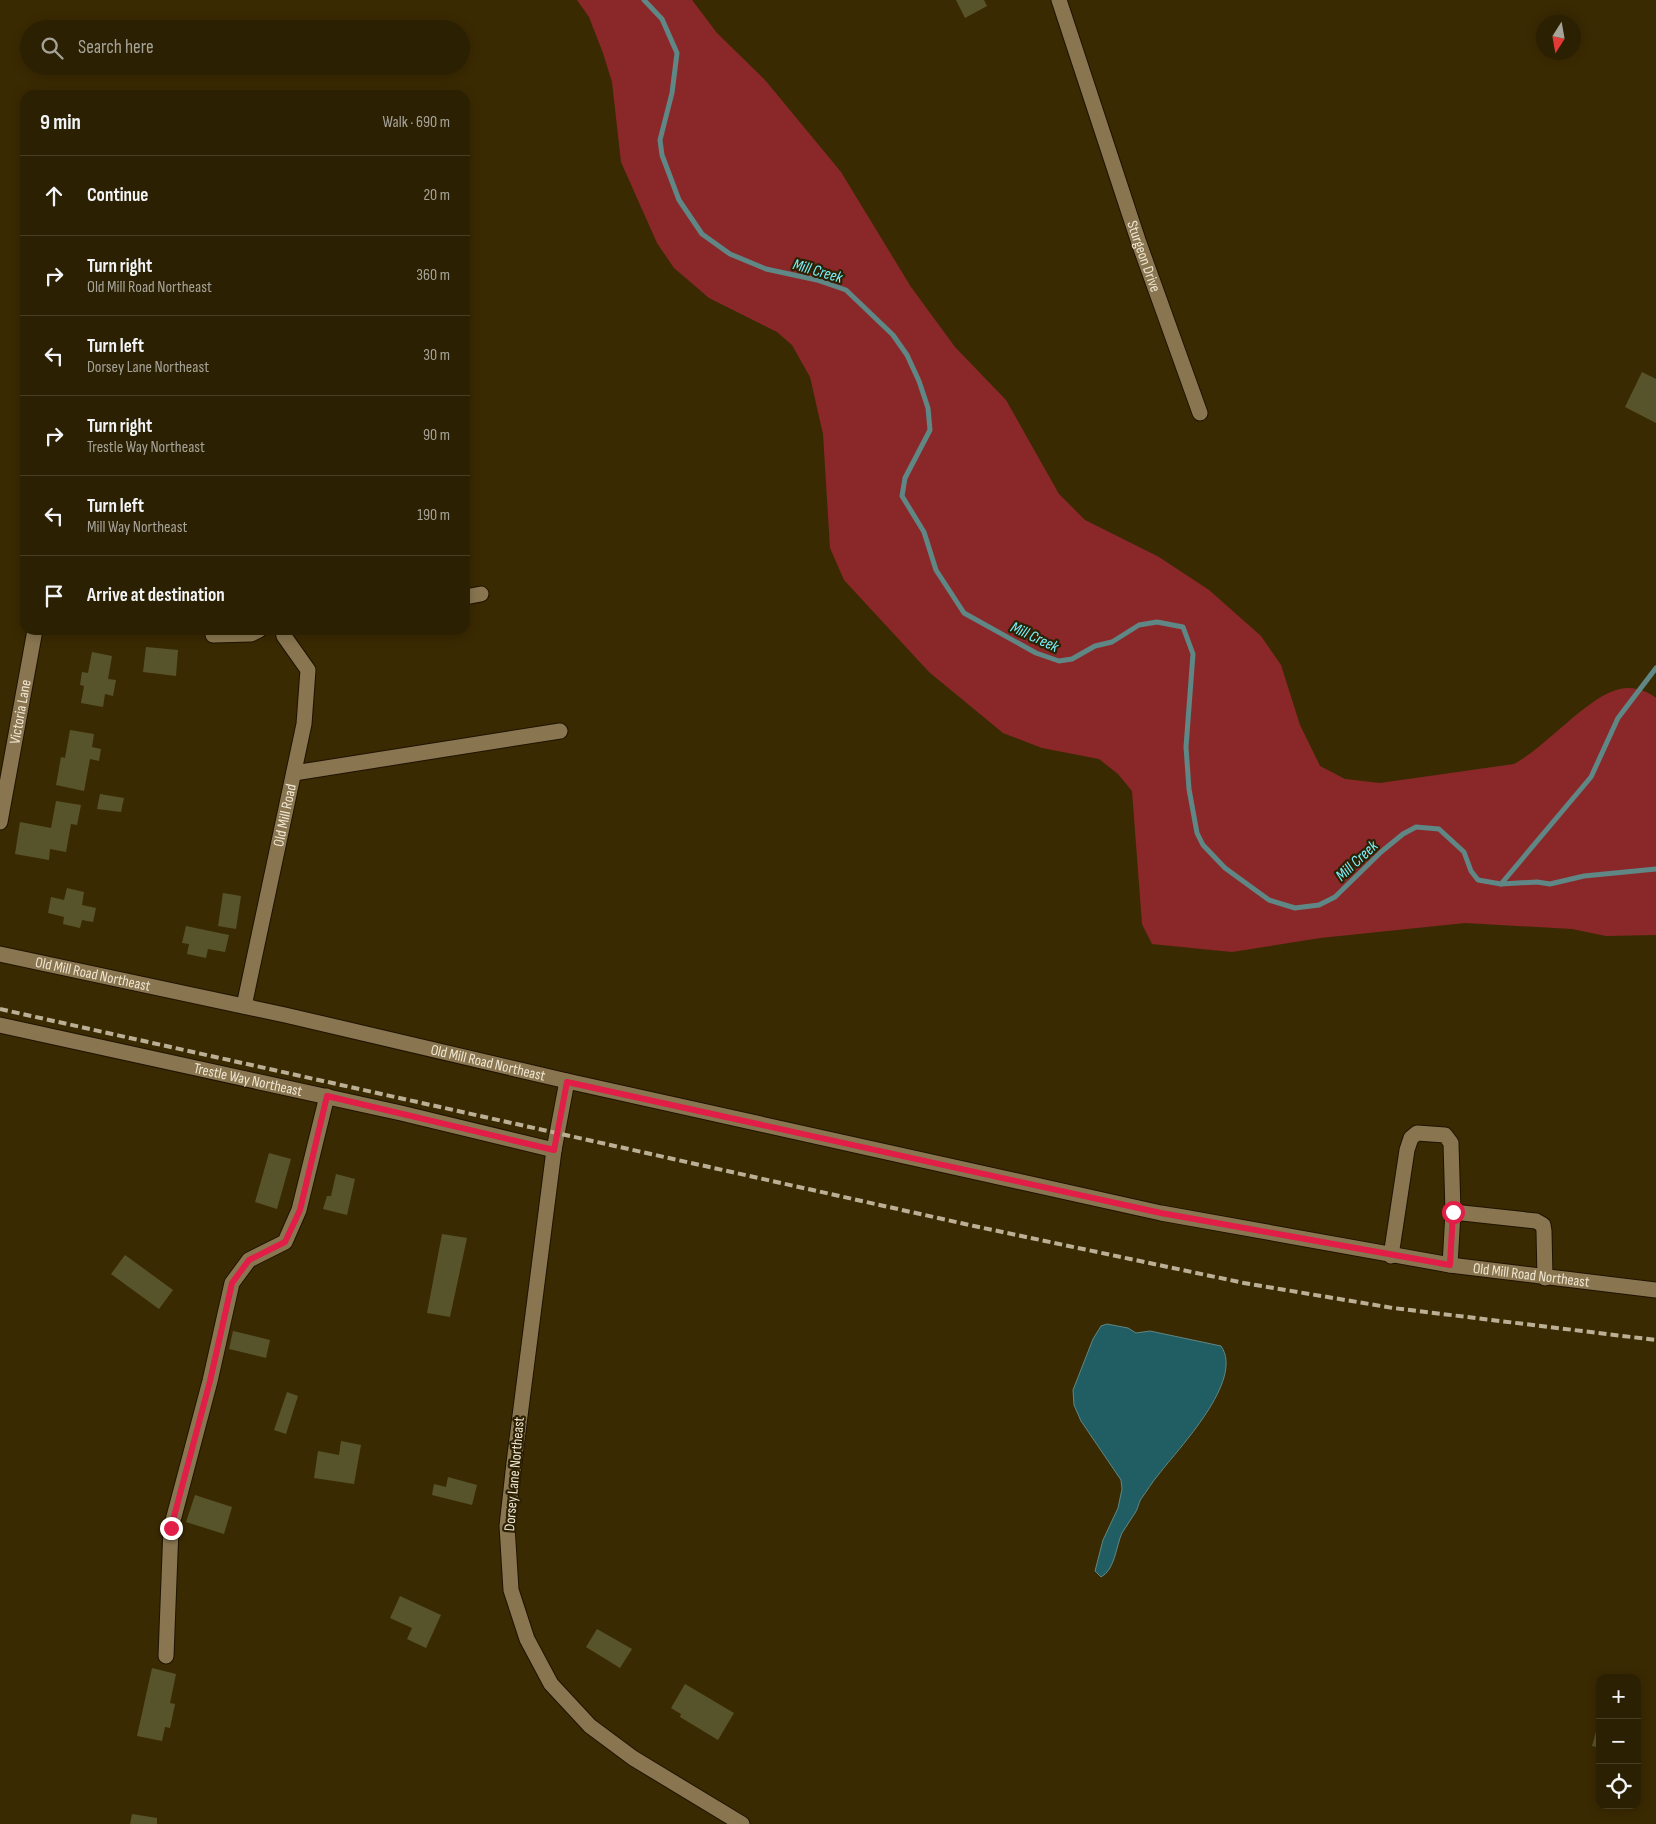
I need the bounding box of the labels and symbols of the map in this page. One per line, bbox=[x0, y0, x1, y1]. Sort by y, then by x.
north arrow bbox=[1536, 15, 1581, 60]
street label: Sturgeon Drive bbox=[1122, 218, 1165, 295]
water label: Mill Creek bbox=[791, 255, 846, 288]
water label: Mill Creek bbox=[1007, 618, 1062, 657]
street label: Victoria Lane bbox=[5, 678, 36, 746]
street label: Old Mill Road bbox=[269, 782, 301, 848]
water label: Mill Creek bbox=[1332, 836, 1383, 885]
street label: Old Mill Road Northeast bbox=[34, 953, 152, 996]
street label: Old Mill Road Northeast bbox=[429, 1040, 548, 1086]
street label: Trestle Way Northeast bbox=[192, 1059, 304, 1101]
route start bbox=[1442, 1201, 1465, 1224]
street label: Old Mill Road Northeast bbox=[1472, 1259, 1591, 1292]
street label: Dorsey Lane Northeast bbox=[500, 1416, 529, 1532]
route end bbox=[160, 1517, 183, 1540]

